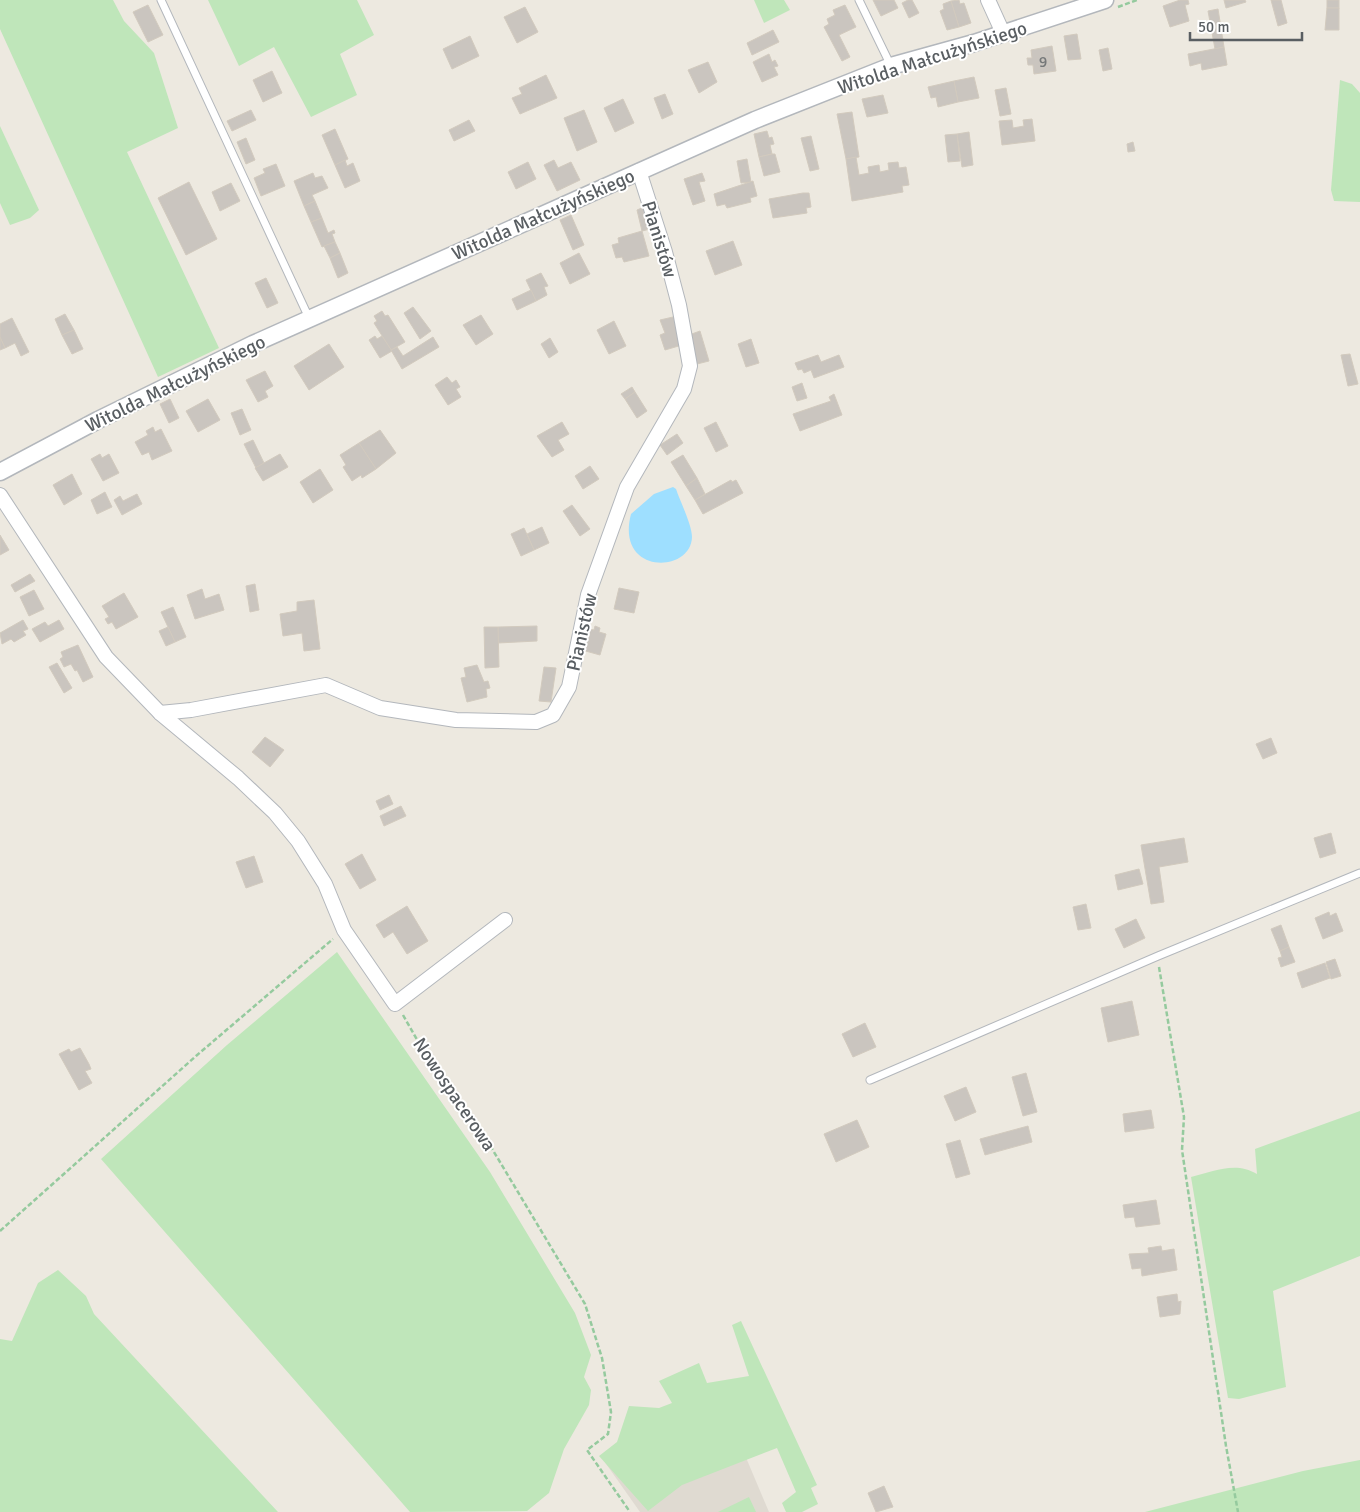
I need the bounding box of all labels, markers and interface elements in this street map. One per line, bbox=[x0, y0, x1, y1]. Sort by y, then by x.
scale bar bbox=[1190, 10, 1302, 42]
street label: Witolda Małcużyńskiego bbox=[835, 16, 1030, 100]
text: 50 m bbox=[1198, 18, 1229, 36]
house number: 9 bbox=[1039, 52, 1047, 72]
street label: Witolda Małcużyńskiego bbox=[448, 164, 639, 266]
street label: Pianistów bbox=[636, 198, 682, 281]
street label: Witolda Małcużyńskiego bbox=[81, 330, 270, 438]
street label: Pianistów bbox=[561, 591, 603, 674]
street label: Nowospacerowa bbox=[407, 1033, 501, 1156]

